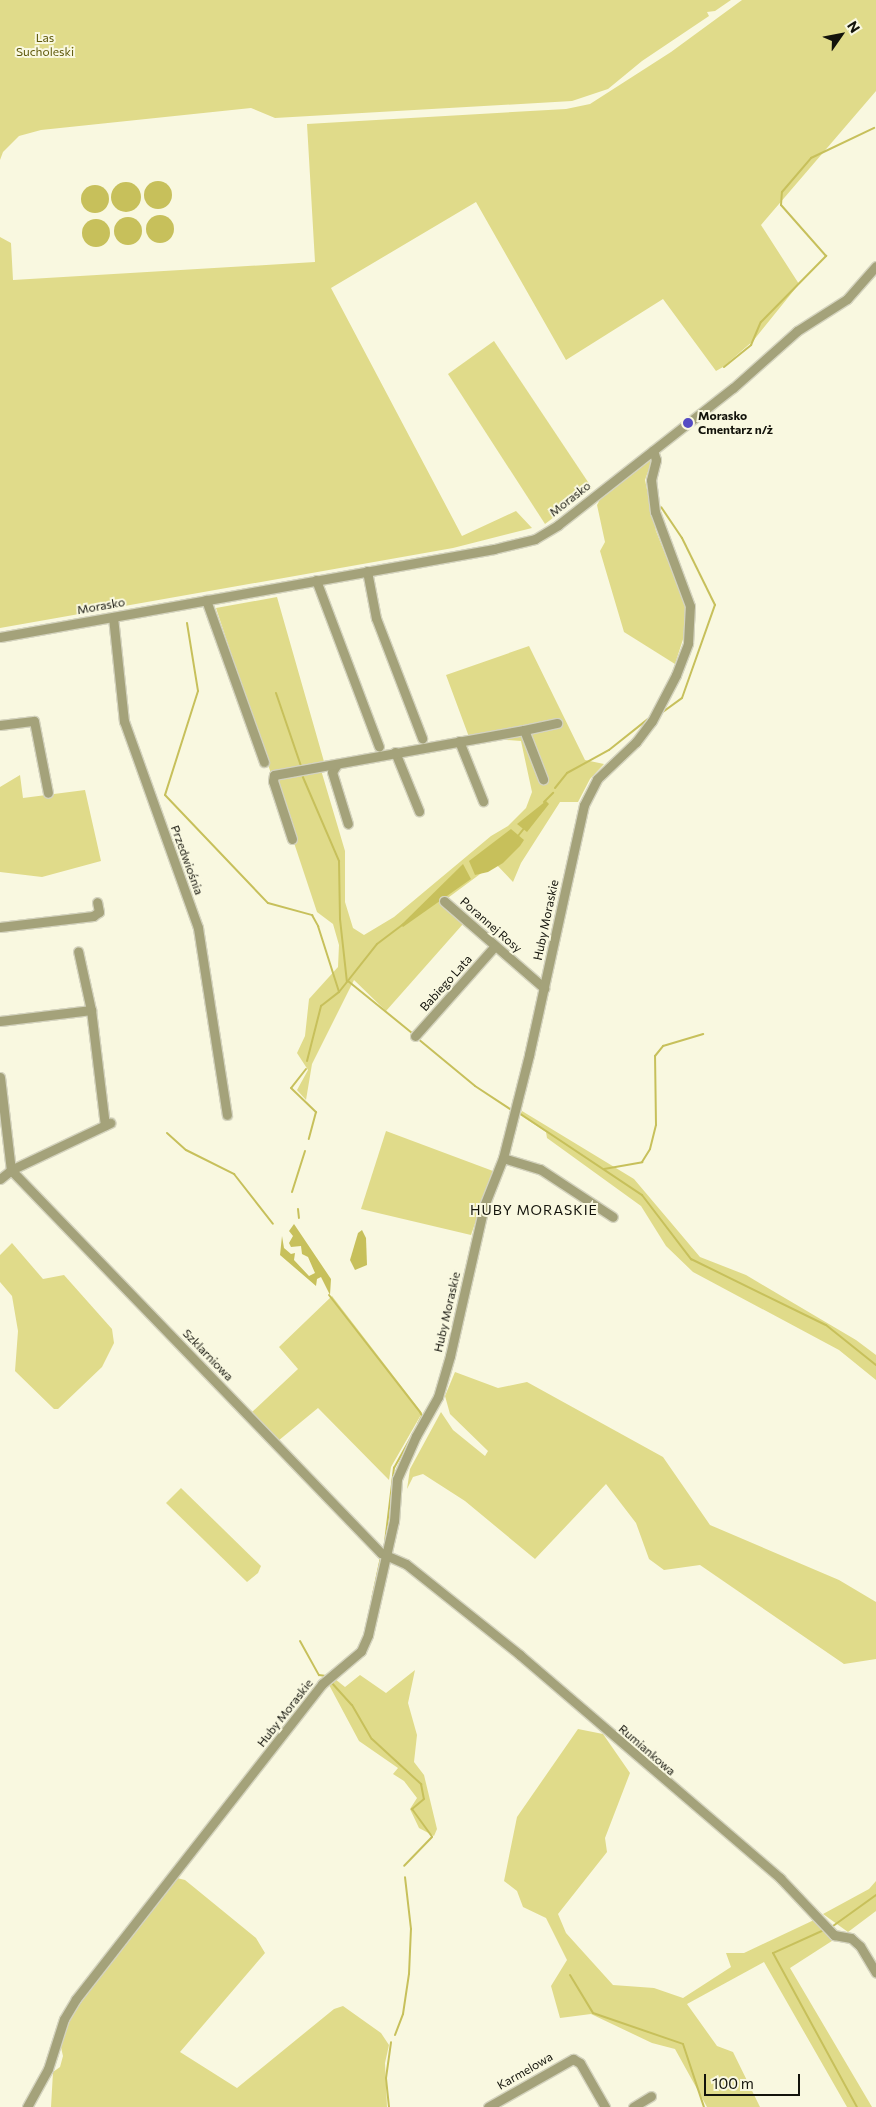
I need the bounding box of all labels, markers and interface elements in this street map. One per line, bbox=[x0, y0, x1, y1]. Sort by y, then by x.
north arrow bbox=[816, 10, 866, 60]
text: N bbox=[844, 18, 864, 36]
park label: Las Sucholeski bbox=[16, 31, 74, 59]
place label: Morasko Cmentarz n/ż bbox=[698, 409, 773, 437]
marker: Morasko Cmentarz n/ż bbox=[682, 417, 694, 429]
street label: Morasko bbox=[546, 478, 594, 520]
street label: Morasko bbox=[76, 595, 126, 617]
street label: Przedwiośnia bbox=[168, 823, 206, 897]
street label: Huby Moraskie bbox=[530, 878, 562, 962]
street label: Porannej Rosy bbox=[457, 894, 525, 956]
street label: Babiego Lata bbox=[417, 952, 475, 1014]
district label: HUBY MORASKIE bbox=[468, 1202, 600, 1218]
street label: Huby Moraskie bbox=[431, 1270, 463, 1354]
street label: Szklarniowa bbox=[180, 1326, 236, 1384]
street label: Huby Moraskie bbox=[254, 1676, 316, 1750]
street label: Rumiankowa bbox=[616, 1721, 678, 1779]
street label: Karmelowa bbox=[495, 2049, 555, 2093]
scale bar bbox=[706, 2064, 802, 2096]
text: 100 m bbox=[712, 2074, 754, 2092]

